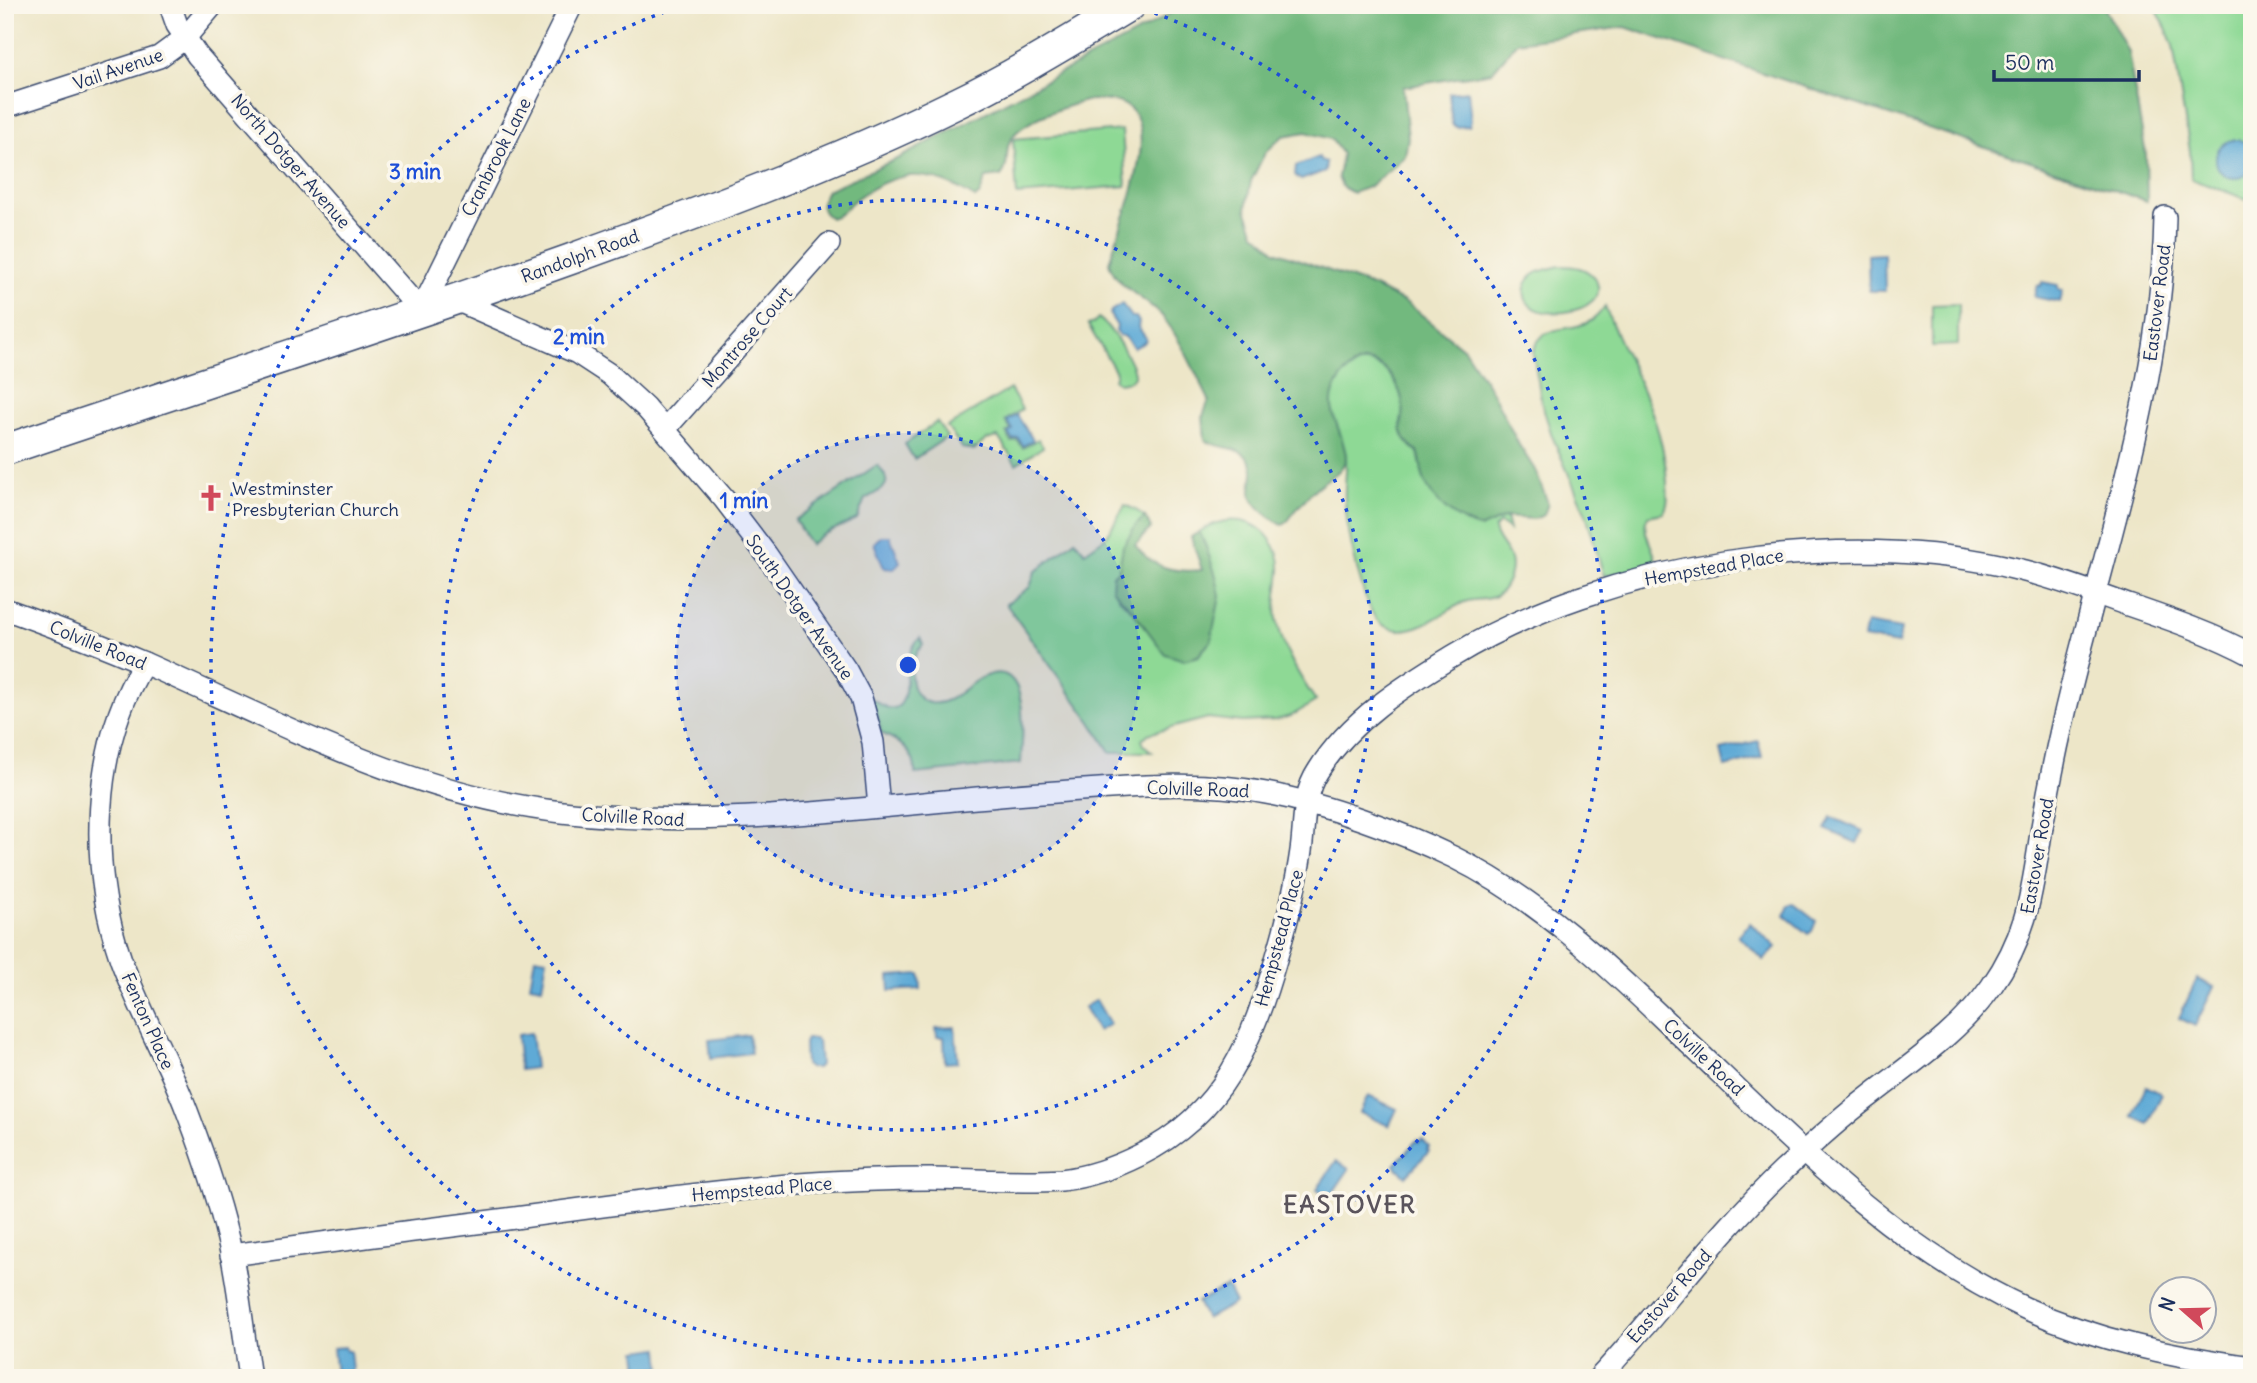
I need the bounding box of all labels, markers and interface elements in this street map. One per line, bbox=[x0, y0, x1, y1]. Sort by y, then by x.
scale bar bbox=[1994, 38, 2140, 82]
street label: Vail Avenue bbox=[70, 43, 166, 95]
text: 50 m bbox=[2005, 49, 2054, 76]
street label: North Dotger Avenue bbox=[226, 89, 356, 233]
street label: Cranbrook Lane bbox=[456, 94, 536, 220]
text: 3 min bbox=[389, 158, 441, 185]
street label: Randolph Road bbox=[518, 224, 643, 288]
street label: Eastover Road bbox=[2138, 243, 2176, 363]
street label: Montrose Court bbox=[697, 282, 797, 392]
text: 2 min bbox=[553, 323, 605, 350]
place label: Westminster Presbyterian Church bbox=[232, 477, 399, 521]
church icon: Westminster Presbyterian Church bbox=[196, 483, 226, 513]
text: 1 min bbox=[720, 487, 768, 514]
street label: South Dotger Avenue bbox=[741, 530, 859, 684]
street label: Hempstead Place bbox=[1643, 543, 1785, 591]
street label: Colville Road bbox=[46, 615, 150, 675]
centre of rings bbox=[896, 653, 920, 677]
street label: Colville Road bbox=[1146, 776, 1250, 802]
street label: Eastover Road bbox=[2015, 796, 2059, 916]
street label: Colville Road bbox=[581, 803, 685, 831]
street label: Hempstead Place bbox=[1250, 867, 1308, 1009]
street label: Fenton Place bbox=[116, 969, 180, 1073]
street label: Colville Road bbox=[1659, 1014, 1750, 1101]
street label: Hempstead Place bbox=[691, 1171, 833, 1207]
district label: EASTOVER bbox=[1283, 1189, 1417, 1219]
street label: Eastover Road bbox=[1622, 1244, 1716, 1348]
north arrow bbox=[2148, 1274, 2218, 1344]
text: N bbox=[2154, 1294, 2181, 1314]

